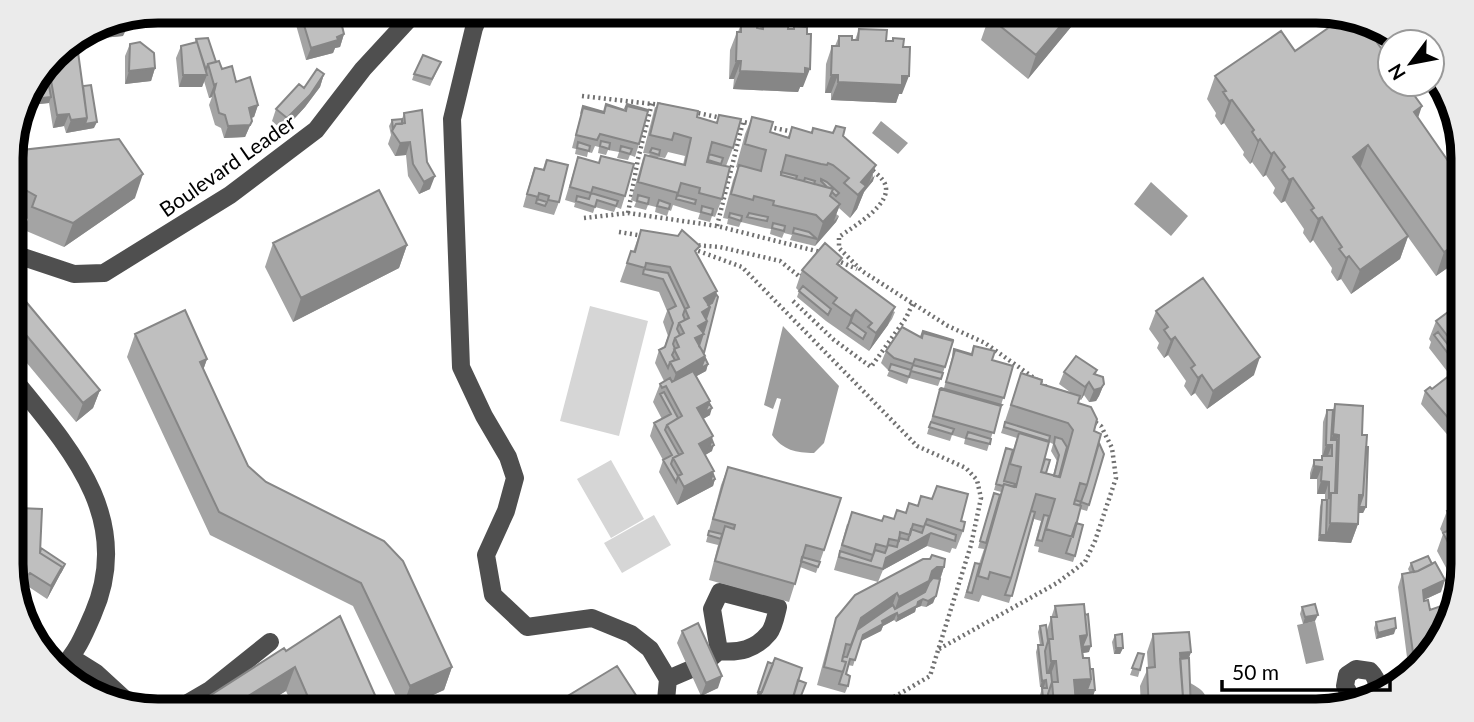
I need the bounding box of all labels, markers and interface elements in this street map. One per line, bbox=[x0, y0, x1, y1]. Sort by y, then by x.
north arrow bbox=[1376, 28, 1446, 98]
text: N bbox=[1383, 60, 1410, 85]
street label: Boulevard Leader bbox=[154, 109, 300, 221]
scale bar bbox=[1222, 648, 1390, 692]
text: 50 m bbox=[1232, 659, 1279, 684]

